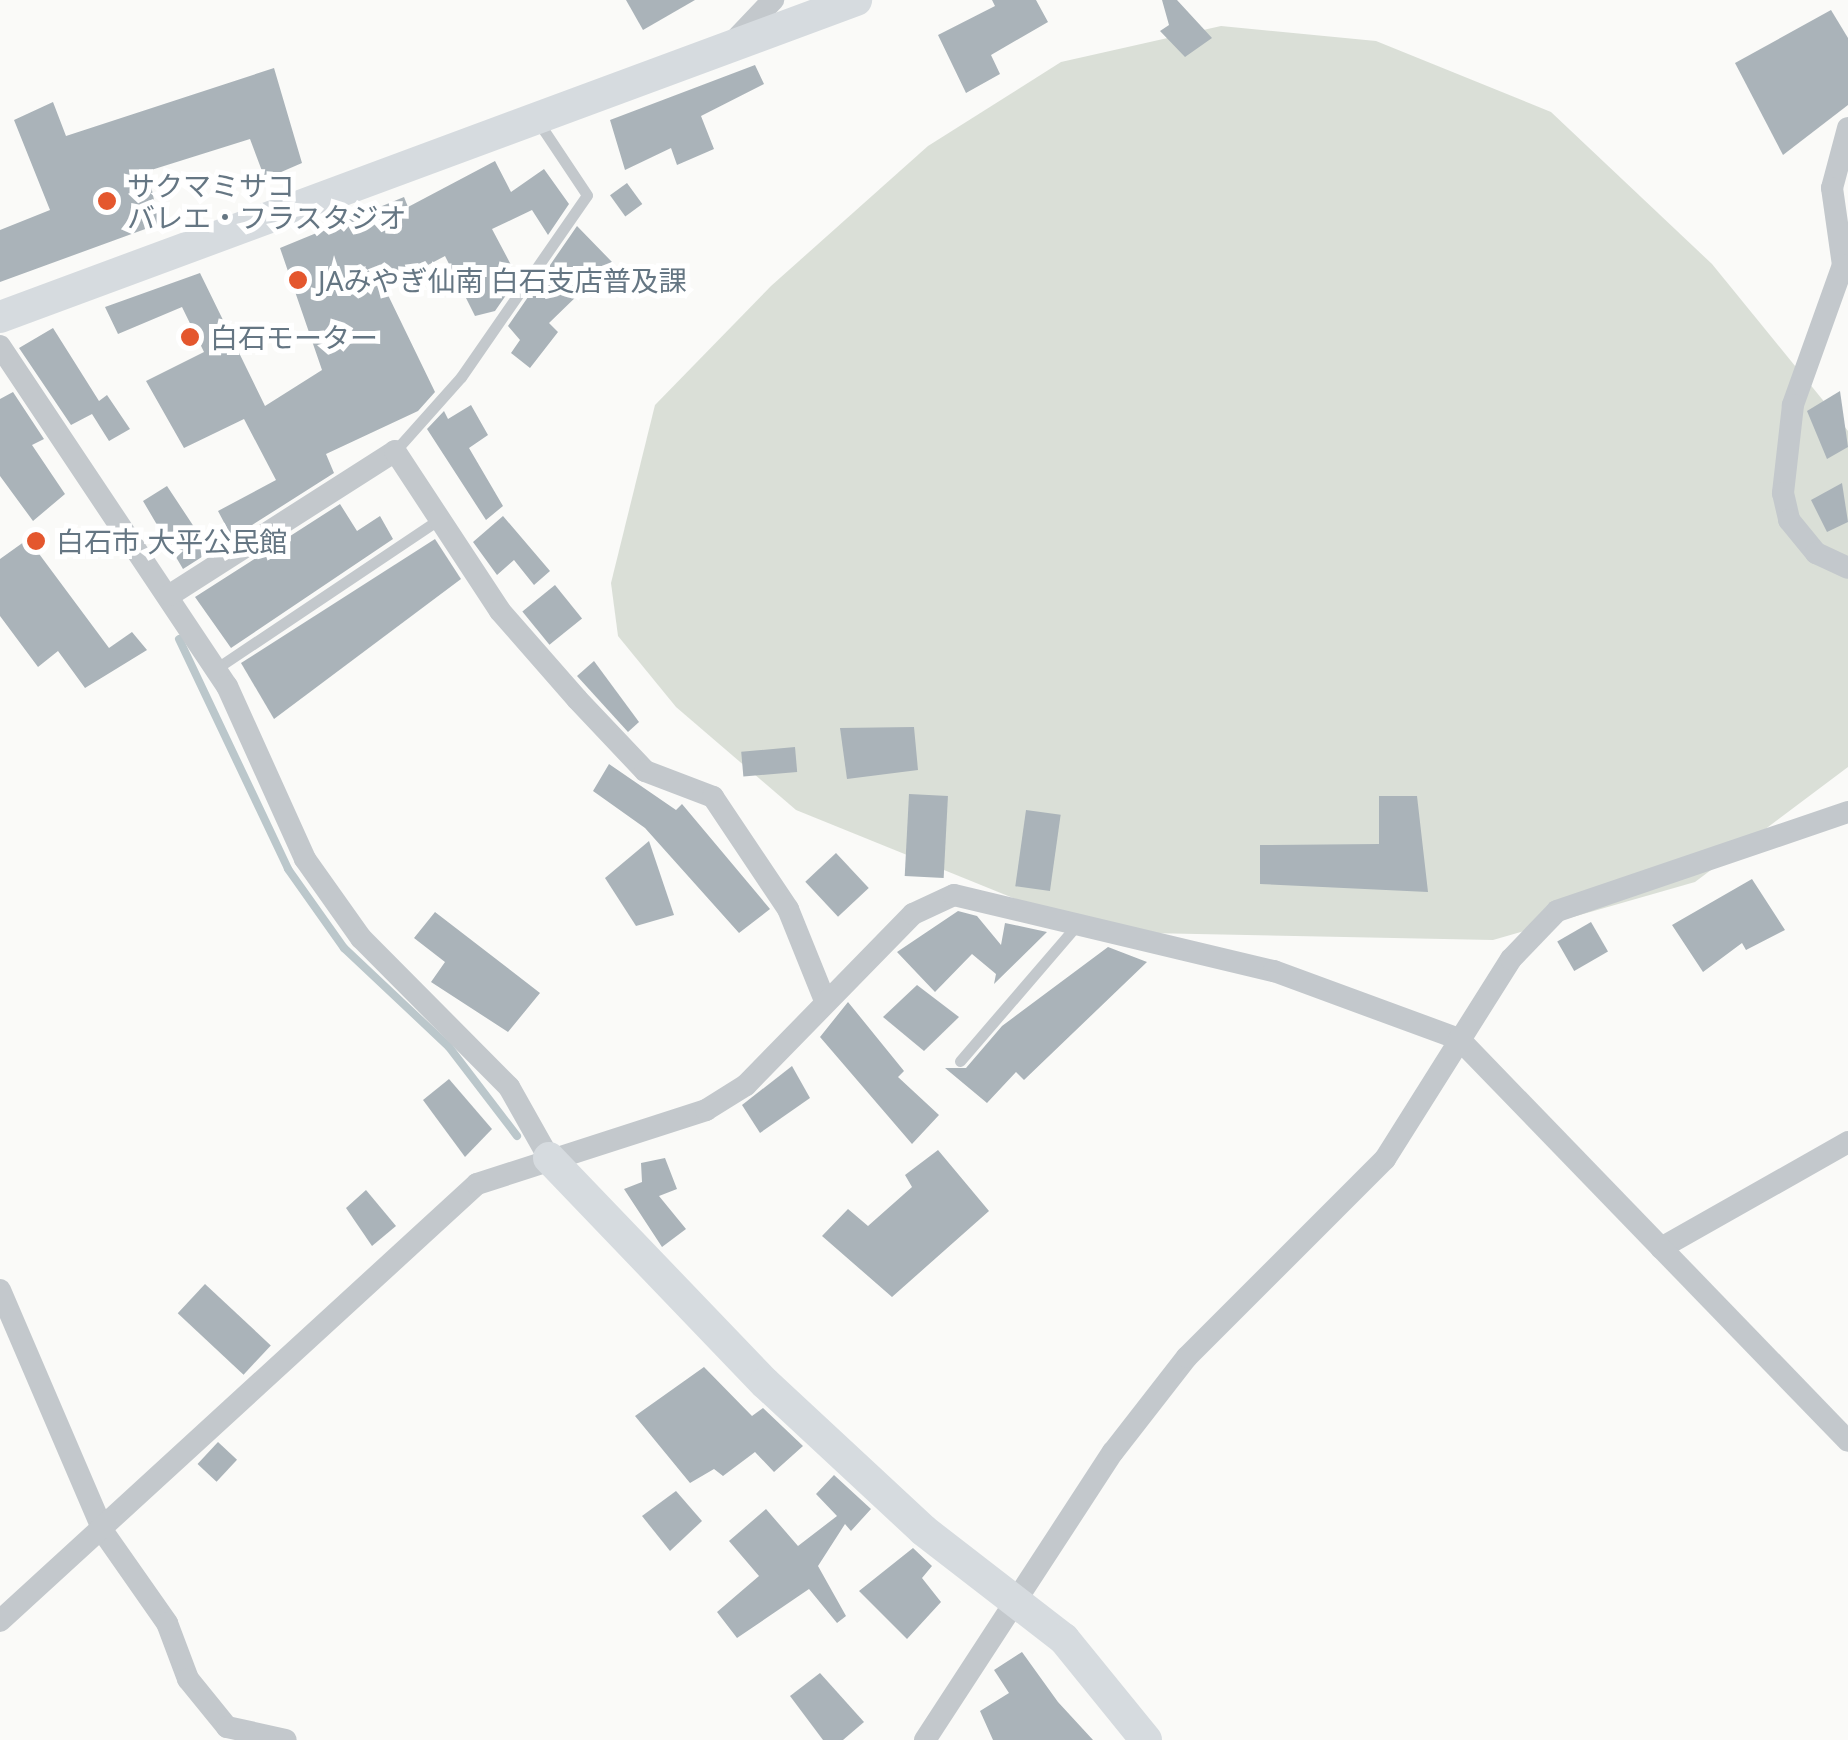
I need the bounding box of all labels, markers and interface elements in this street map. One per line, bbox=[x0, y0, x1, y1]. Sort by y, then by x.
place label: サクマミサコ バレエ・フラスタジオ bbox=[127, 168, 407, 234]
marker: サクマミサコ バレエ・フラスタジオ bbox=[96, 190, 118, 212]
place label: JAみやぎ仙南 白石支店普及課 bbox=[318, 263, 687, 297]
marker: JAみやぎ仙南 白石支店普及課 bbox=[287, 269, 309, 291]
place label: 白石モーター bbox=[210, 320, 378, 354]
marker: 白石モーター bbox=[179, 326, 201, 348]
place label: 白石市 大平公民館 bbox=[56, 524, 287, 558]
marker: 白石市 大平公民館 bbox=[25, 530, 47, 552]

